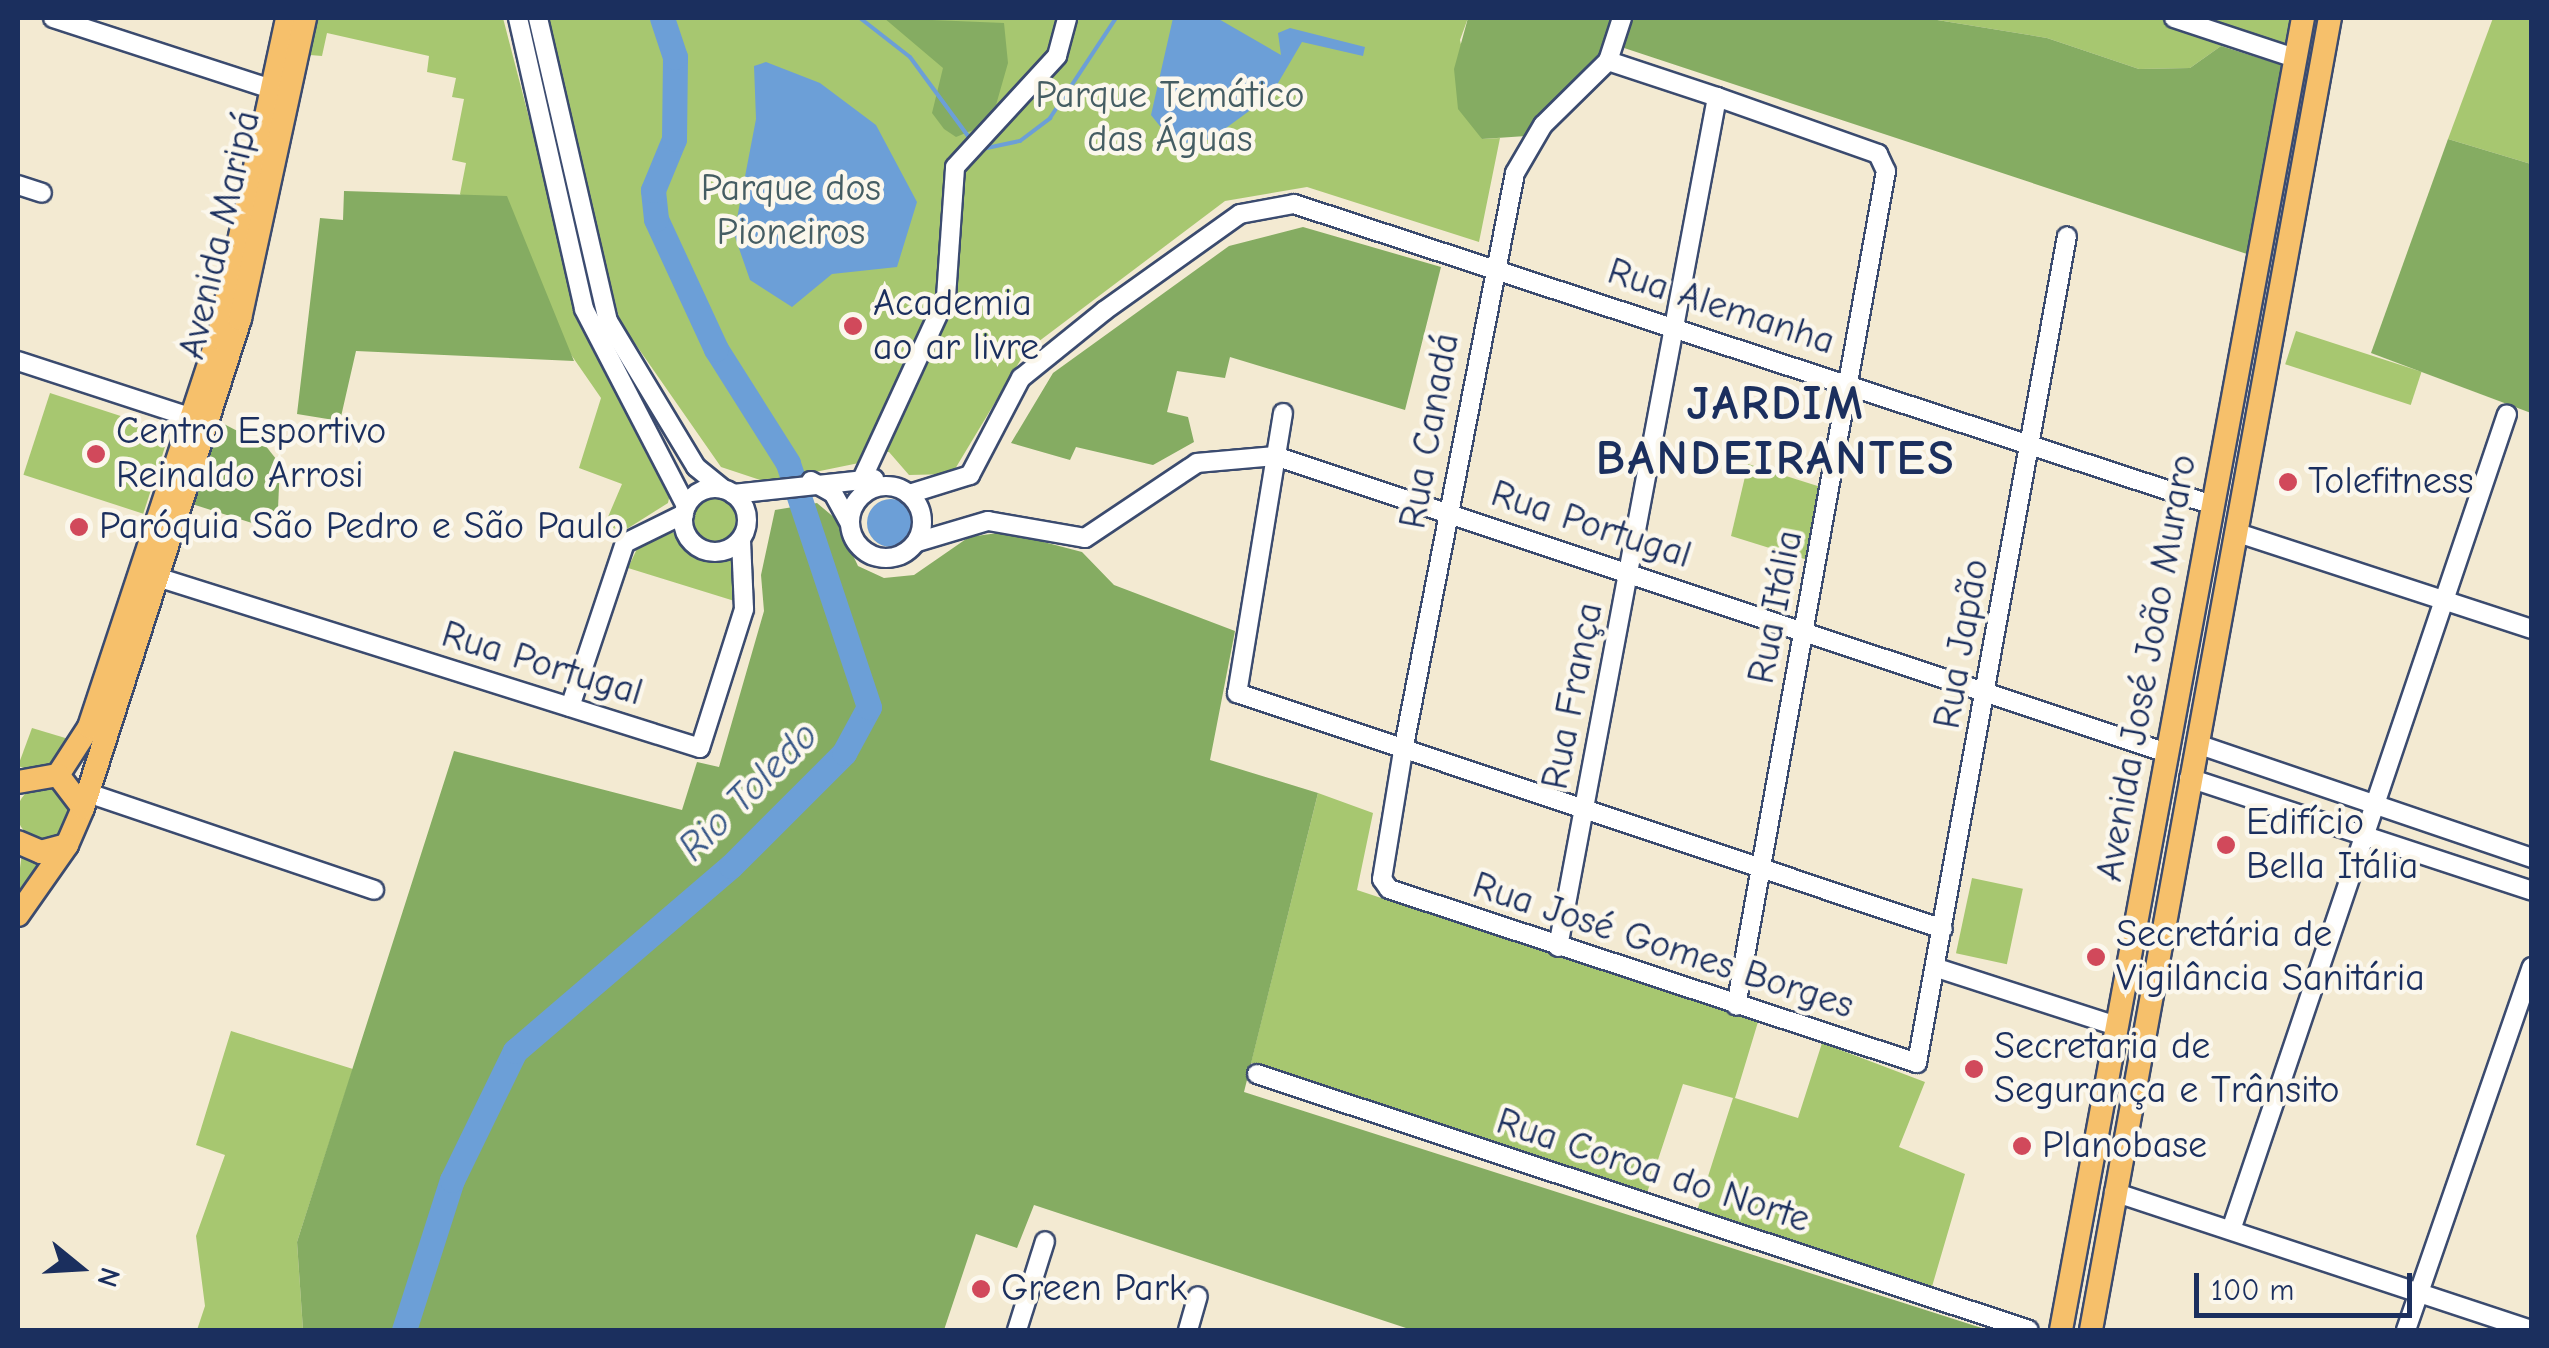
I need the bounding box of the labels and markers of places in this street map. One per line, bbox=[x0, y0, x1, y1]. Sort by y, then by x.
place label: Academia ao ar livre bbox=[873, 281, 1039, 370]
marker: Academia ao ar livre bbox=[842, 315, 864, 337]
place label: Centro Esportivo Reinaldo Arrosi bbox=[116, 409, 386, 498]
marker: Centro Esportivo Reinaldo Arrosi bbox=[85, 443, 107, 465]
place label: Tolefitness bbox=[2308, 459, 2474, 505]
marker: Tolefitness bbox=[2277, 471, 2299, 493]
place label: Paróquia São Pedro e São Paulo bbox=[99, 504, 624, 550]
marker: Paróquia São Pedro e São Paulo bbox=[68, 516, 90, 538]
place label: Edifício Bella Itália bbox=[2246, 800, 2418, 889]
marker: Edifício Bella Itália bbox=[2215, 834, 2237, 856]
place label: Secretária de Vigilância Sanitária bbox=[2116, 912, 2425, 1002]
marker: Secretária de Vigilância Sanitária bbox=[2085, 946, 2107, 968]
place label: Secretaria de Segurança e Trânsito bbox=[1994, 1024, 2340, 1114]
marker: Secretaria de Segurança e Trânsito bbox=[1963, 1058, 1985, 1080]
place label: Planobase bbox=[2042, 1123, 2207, 1169]
marker: Planobase bbox=[2011, 1135, 2033, 1157]
place label: Green Park bbox=[1001, 1266, 1187, 1312]
marker: Green Park bbox=[970, 1278, 992, 1300]

